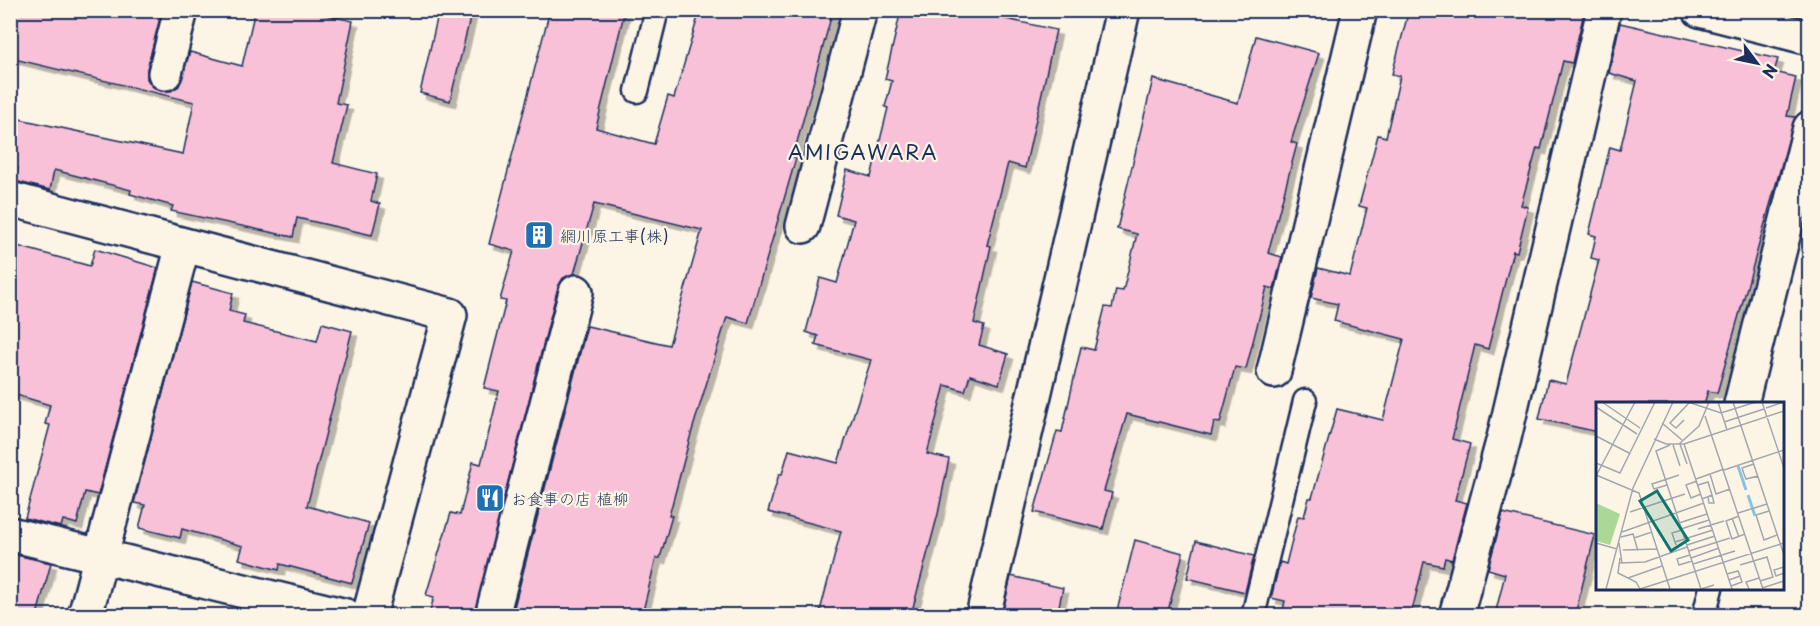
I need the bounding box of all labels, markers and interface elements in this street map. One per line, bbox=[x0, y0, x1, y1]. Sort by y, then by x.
north arrow bbox=[1727, 33, 1787, 93]
text: N bbox=[1757, 60, 1784, 83]
district label: AMIGAWARA bbox=[788, 137, 938, 167]
building icon: 網川原工事(株) bbox=[523, 219, 555, 251]
place label: 網川原工事(株) bbox=[560, 223, 669, 247]
inset map bbox=[1596, 402, 1784, 590]
restaurant icon: お食事の店 植柳 bbox=[474, 482, 506, 514]
place label: お食事の店 植柳 bbox=[511, 486, 628, 510]

